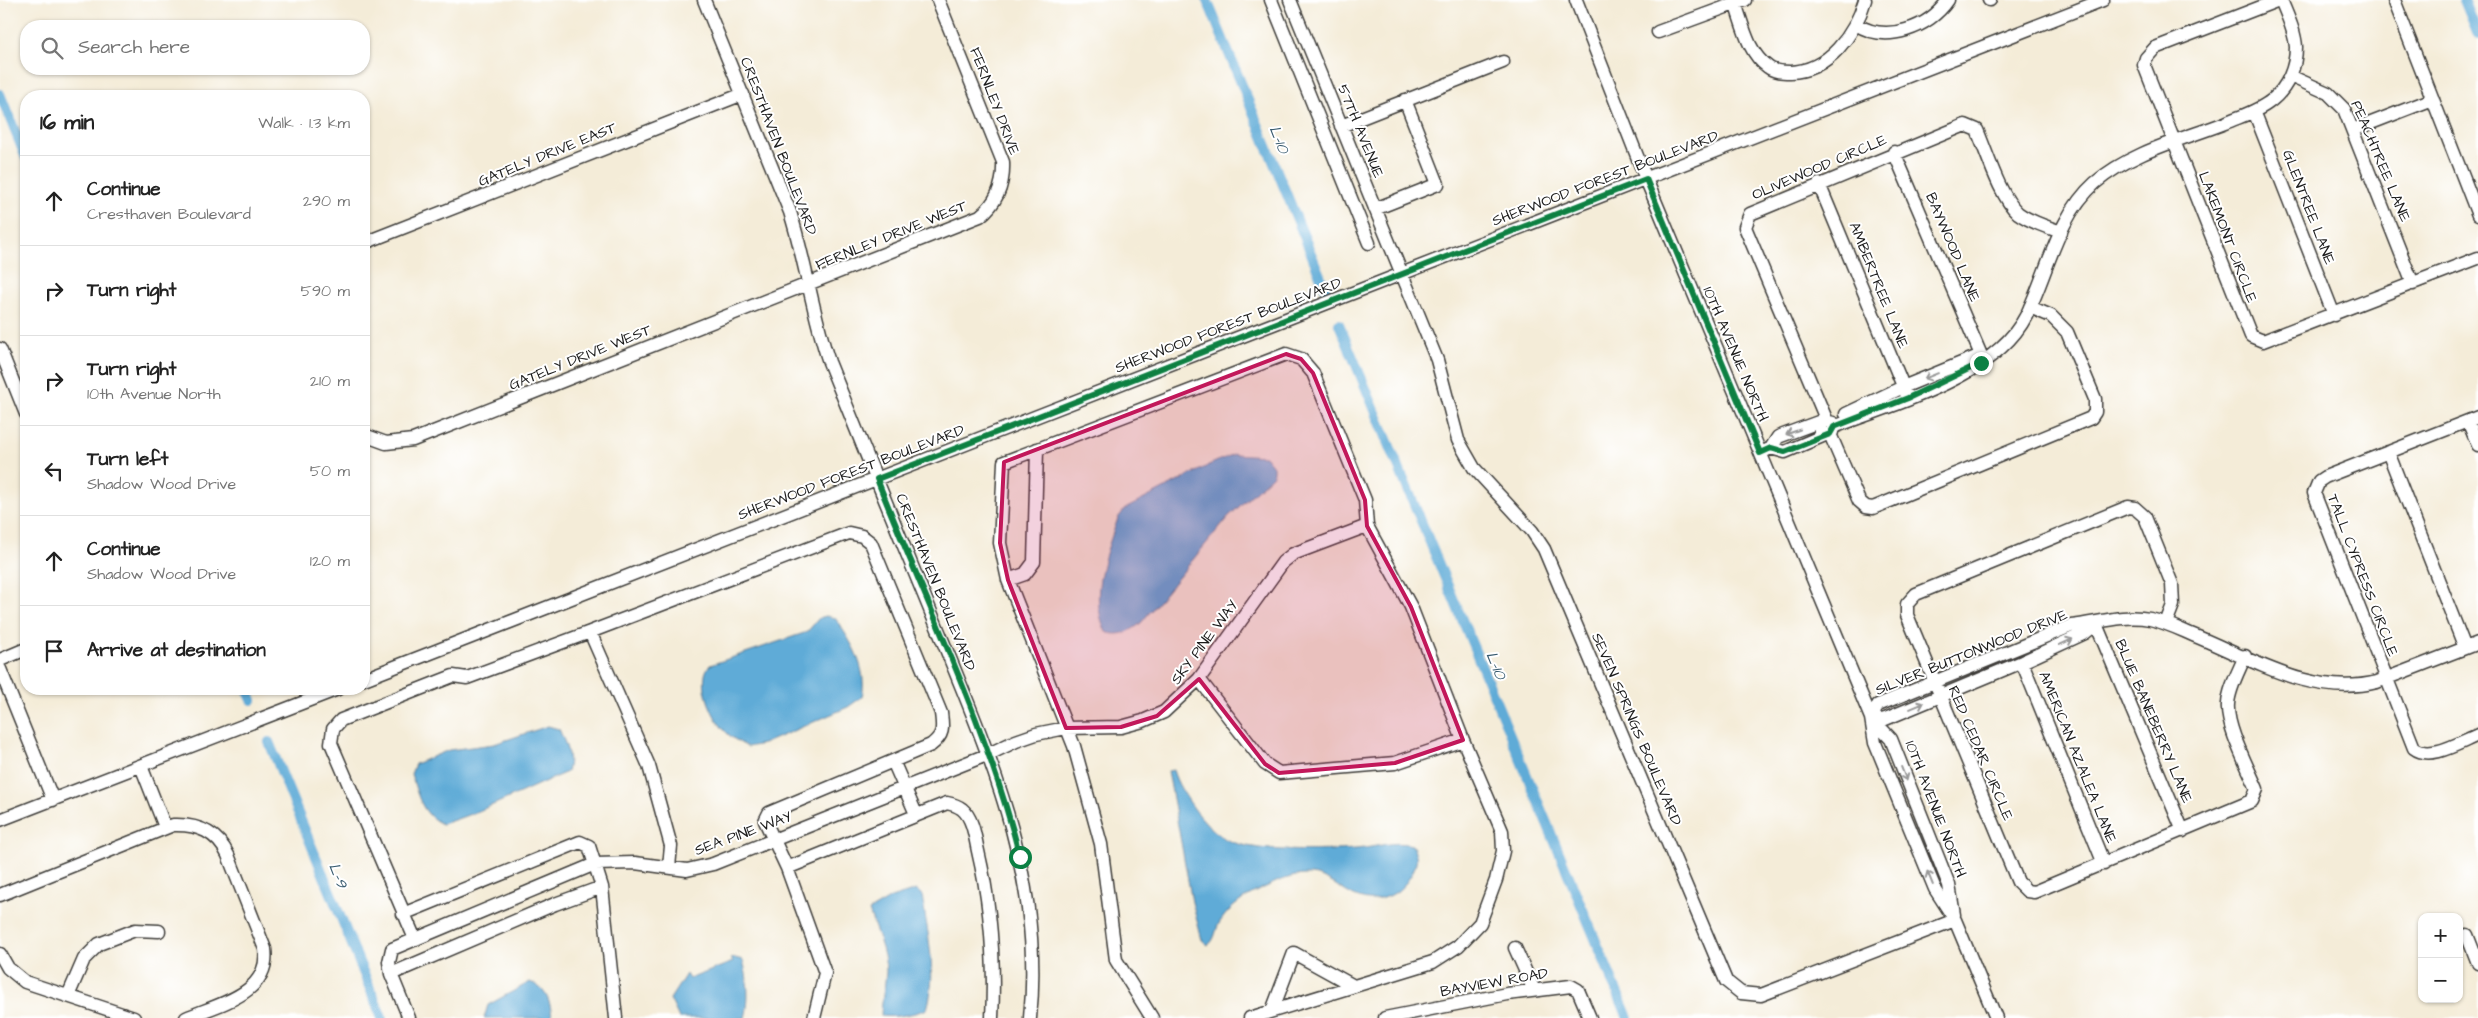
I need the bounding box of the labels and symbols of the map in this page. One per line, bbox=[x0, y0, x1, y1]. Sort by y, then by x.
street label: FERNLEY DRIVE bbox=[964, 44, 1025, 158]
street label: CRESTHAVEN BOULEVARD bbox=[735, 54, 822, 239]
street label: 57TH AVENUE bbox=[1332, 81, 1389, 181]
street label: PEACHTREE LANE bbox=[2346, 97, 2416, 225]
street label: GATELY DRIVE EAST bbox=[475, 117, 620, 192]
water label: L-10 bbox=[1264, 122, 1295, 158]
street label: SHERWOOD FOREST BOULEVARD bbox=[1489, 125, 1722, 231]
street label: OLIVEWOOD CIRCLE bbox=[1749, 130, 1890, 205]
street label: GLENTREE LANE bbox=[2277, 147, 2340, 268]
street label: LAKEMONT CIRCLE bbox=[2193, 169, 2262, 306]
street label: BAYWOOD LANE bbox=[1920, 189, 1985, 305]
street label: FERNLEY DRIVE WEST bbox=[812, 195, 971, 275]
street label: AMBERTREE LANE bbox=[1844, 219, 1913, 352]
street label: SHERWOOD FOREST BOULEVARD bbox=[1112, 272, 1345, 378]
street label: 10TH AVENUE NORTH bbox=[1698, 283, 1774, 425]
street label: GATELY DRIVE WEST bbox=[506, 319, 655, 396]
route end bbox=[1970, 352, 1993, 375]
one-way arrow bbox=[1924, 371, 1939, 381]
street label: SHERWOOD FOREST BOULEVARD bbox=[735, 419, 968, 525]
one-way arrow bbox=[1785, 428, 1801, 437]
street label: CRESTHAVEN BOULEVARD bbox=[890, 490, 981, 674]
street label: TALL CYPRESS CIRCLE bbox=[2322, 491, 2403, 659]
street label: SKY PINE WAY bbox=[1166, 596, 1243, 689]
street label: SILVER BUTTONWOOD DRIVE bbox=[1872, 604, 2070, 701]
street label: SEVEN SPRINGS BOULEVARD bbox=[1586, 630, 1687, 829]
street label: BLUE BANEBERRY LANE bbox=[2109, 636, 2198, 806]
one-way arrow bbox=[2058, 637, 2073, 646]
water label: L-10 bbox=[1480, 648, 1512, 684]
street label: AMERICAN AZALEA LANE bbox=[2033, 668, 2122, 846]
street label: RED CEDAR CIRCLE bbox=[1943, 683, 2018, 824]
one-way arrow bbox=[1909, 700, 1924, 709]
street label: 10TH AVENUE NORTH bbox=[1900, 738, 1971, 881]
one-way arrow bbox=[1900, 766, 1910, 781]
street label: SEA PINE WAY bbox=[692, 806, 795, 861]
route start bbox=[1009, 846, 1032, 869]
water label: L-9 bbox=[323, 860, 353, 892]
one-way arrow bbox=[1925, 871, 1935, 886]
street label: BAYVIEW ROAD bbox=[1439, 963, 1550, 1002]

